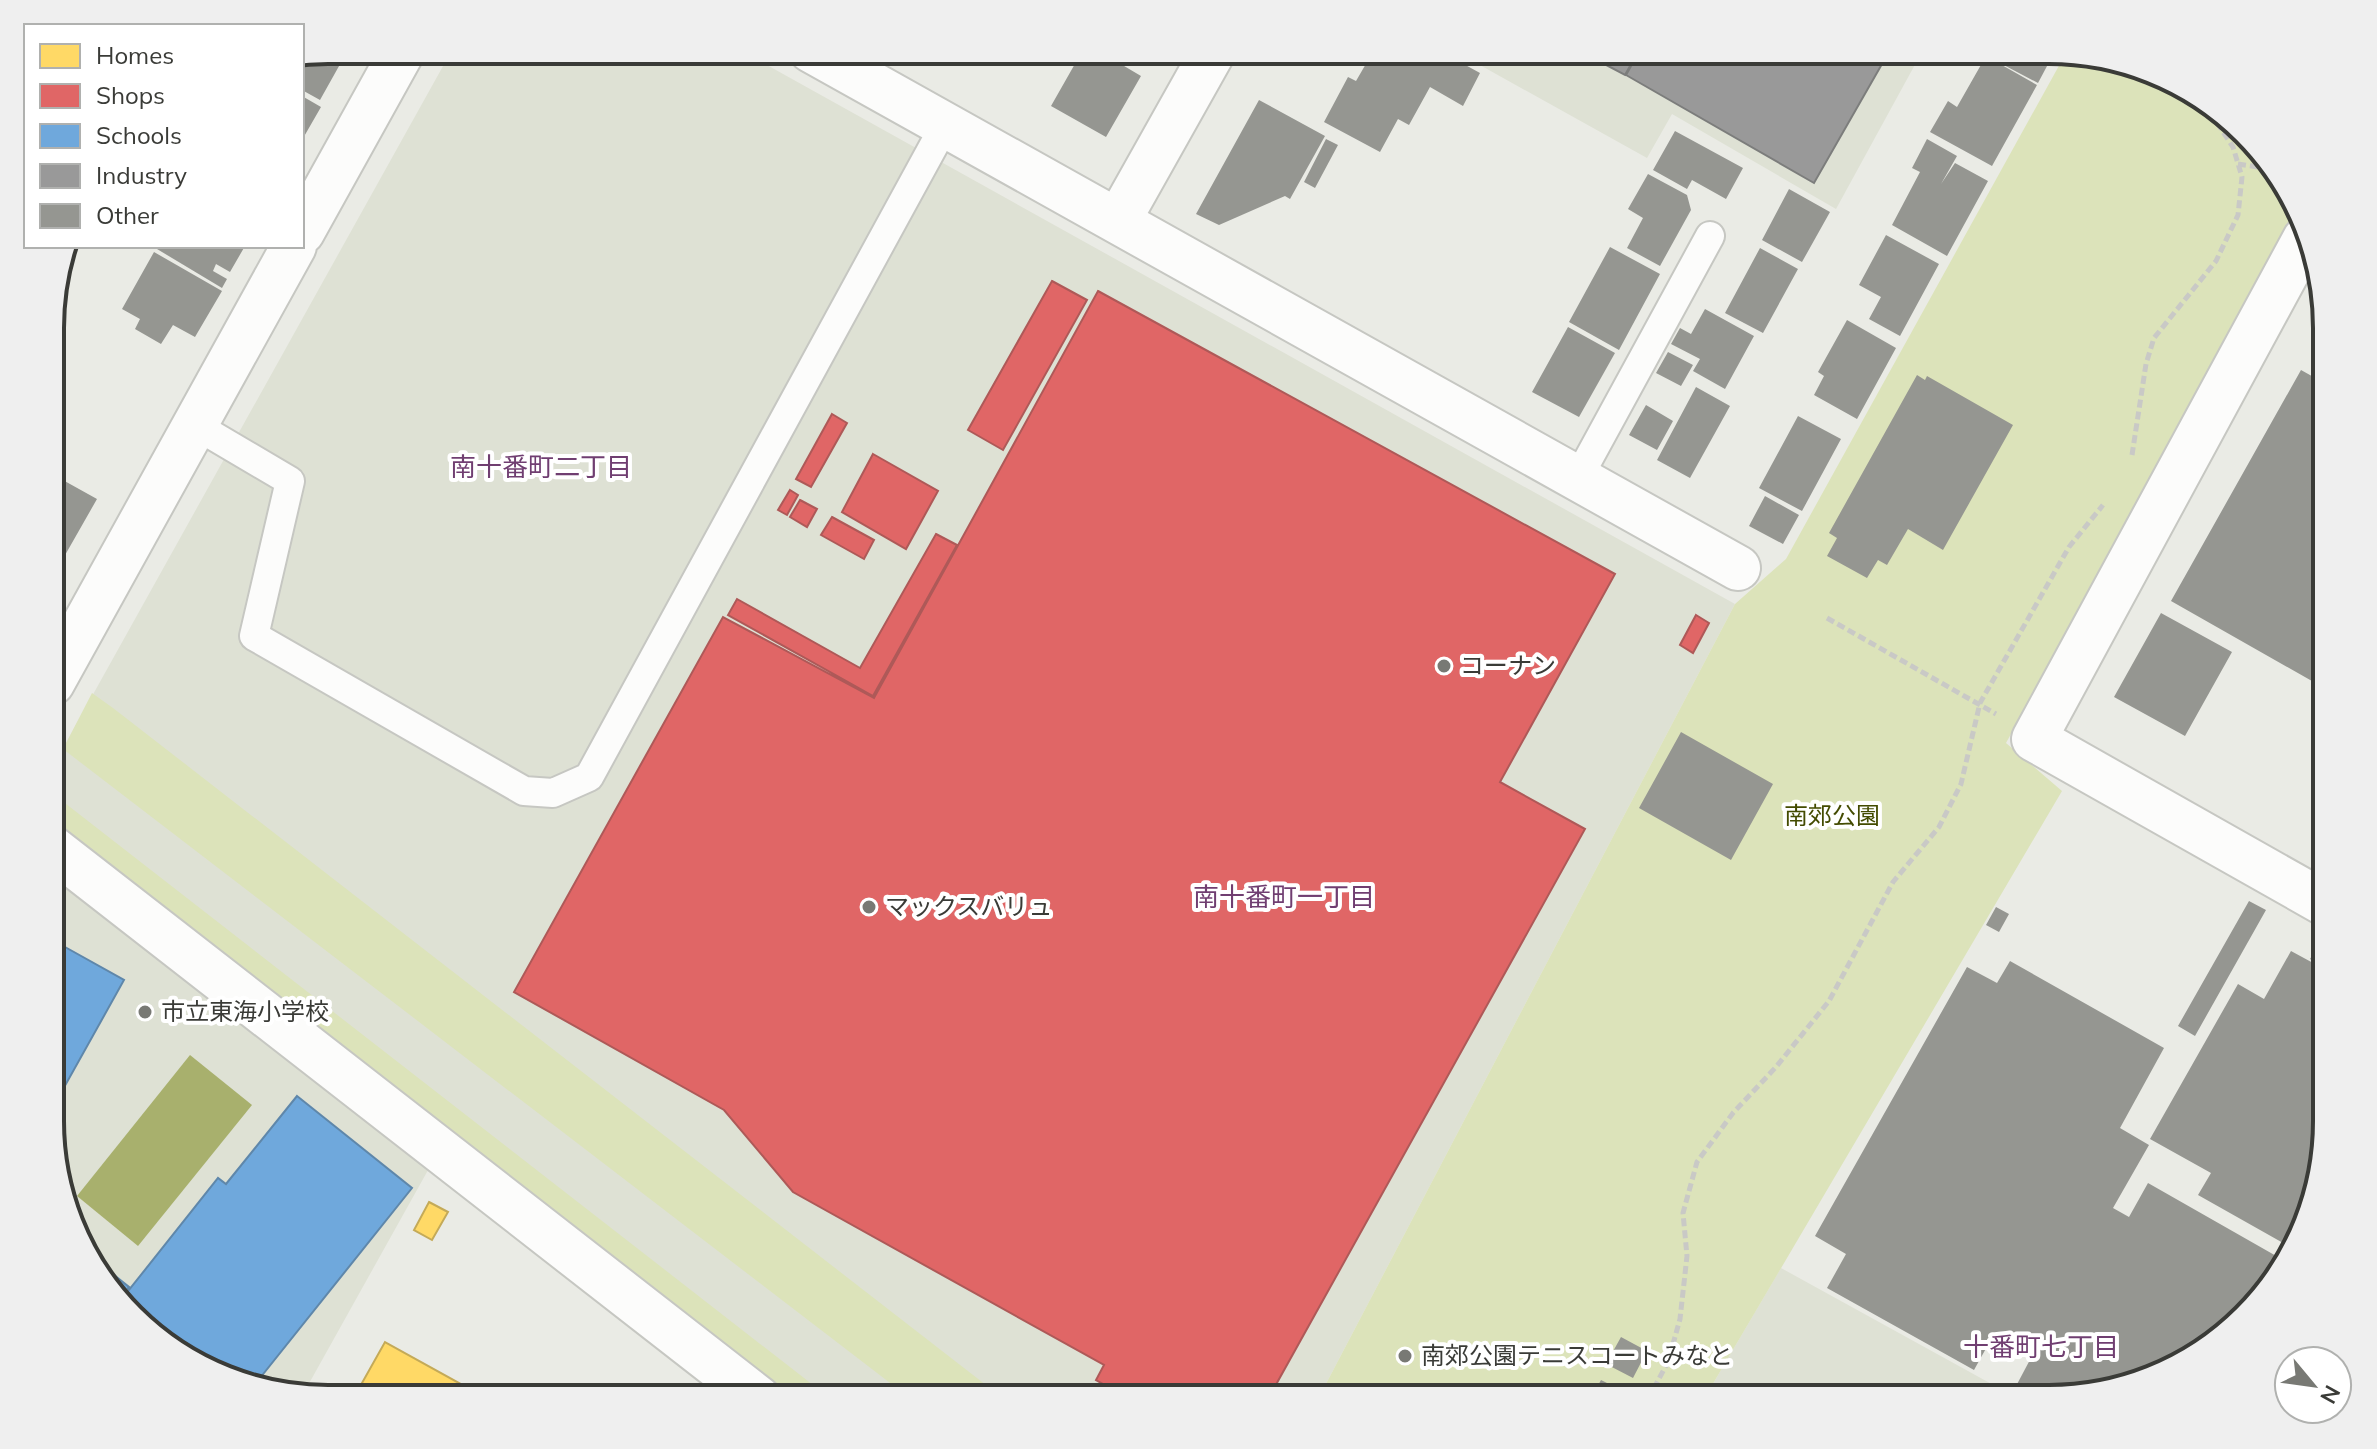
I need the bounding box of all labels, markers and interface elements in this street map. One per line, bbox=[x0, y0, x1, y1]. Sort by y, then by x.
legend bbox=[24, 24, 304, 248]
text: Homes bbox=[96, 40, 174, 70]
text: Shops bbox=[96, 80, 165, 110]
text: Schools bbox=[96, 120, 182, 150]
text: Industry bbox=[96, 160, 187, 190]
text: Other bbox=[96, 200, 159, 230]
district label: 南十番町二丁目 bbox=[450, 450, 632, 483]
place label: コーナン bbox=[1460, 650, 1556, 680]
marker: コーナン bbox=[1435, 657, 1453, 675]
park label: 南郊公園 bbox=[1784, 800, 1880, 830]
district label: 南十番町一丁目 bbox=[1193, 880, 1375, 913]
place label: マックスバリュ bbox=[885, 891, 1052, 921]
marker: マックスバリュ bbox=[860, 898, 878, 916]
place label: 市立東海小学校 bbox=[161, 996, 329, 1026]
marker: 市立東海小学校 bbox=[136, 1003, 154, 1021]
district label: 十番町七丁目 bbox=[1963, 1330, 2119, 1363]
place label: 南郊公園テニスコートみなと bbox=[1421, 1340, 1733, 1370]
north arrow bbox=[2273, 1345, 2353, 1425]
marker: 南郊公園テニスコートみなと bbox=[1396, 1347, 1414, 1365]
text: N bbox=[2314, 1381, 2347, 1409]

